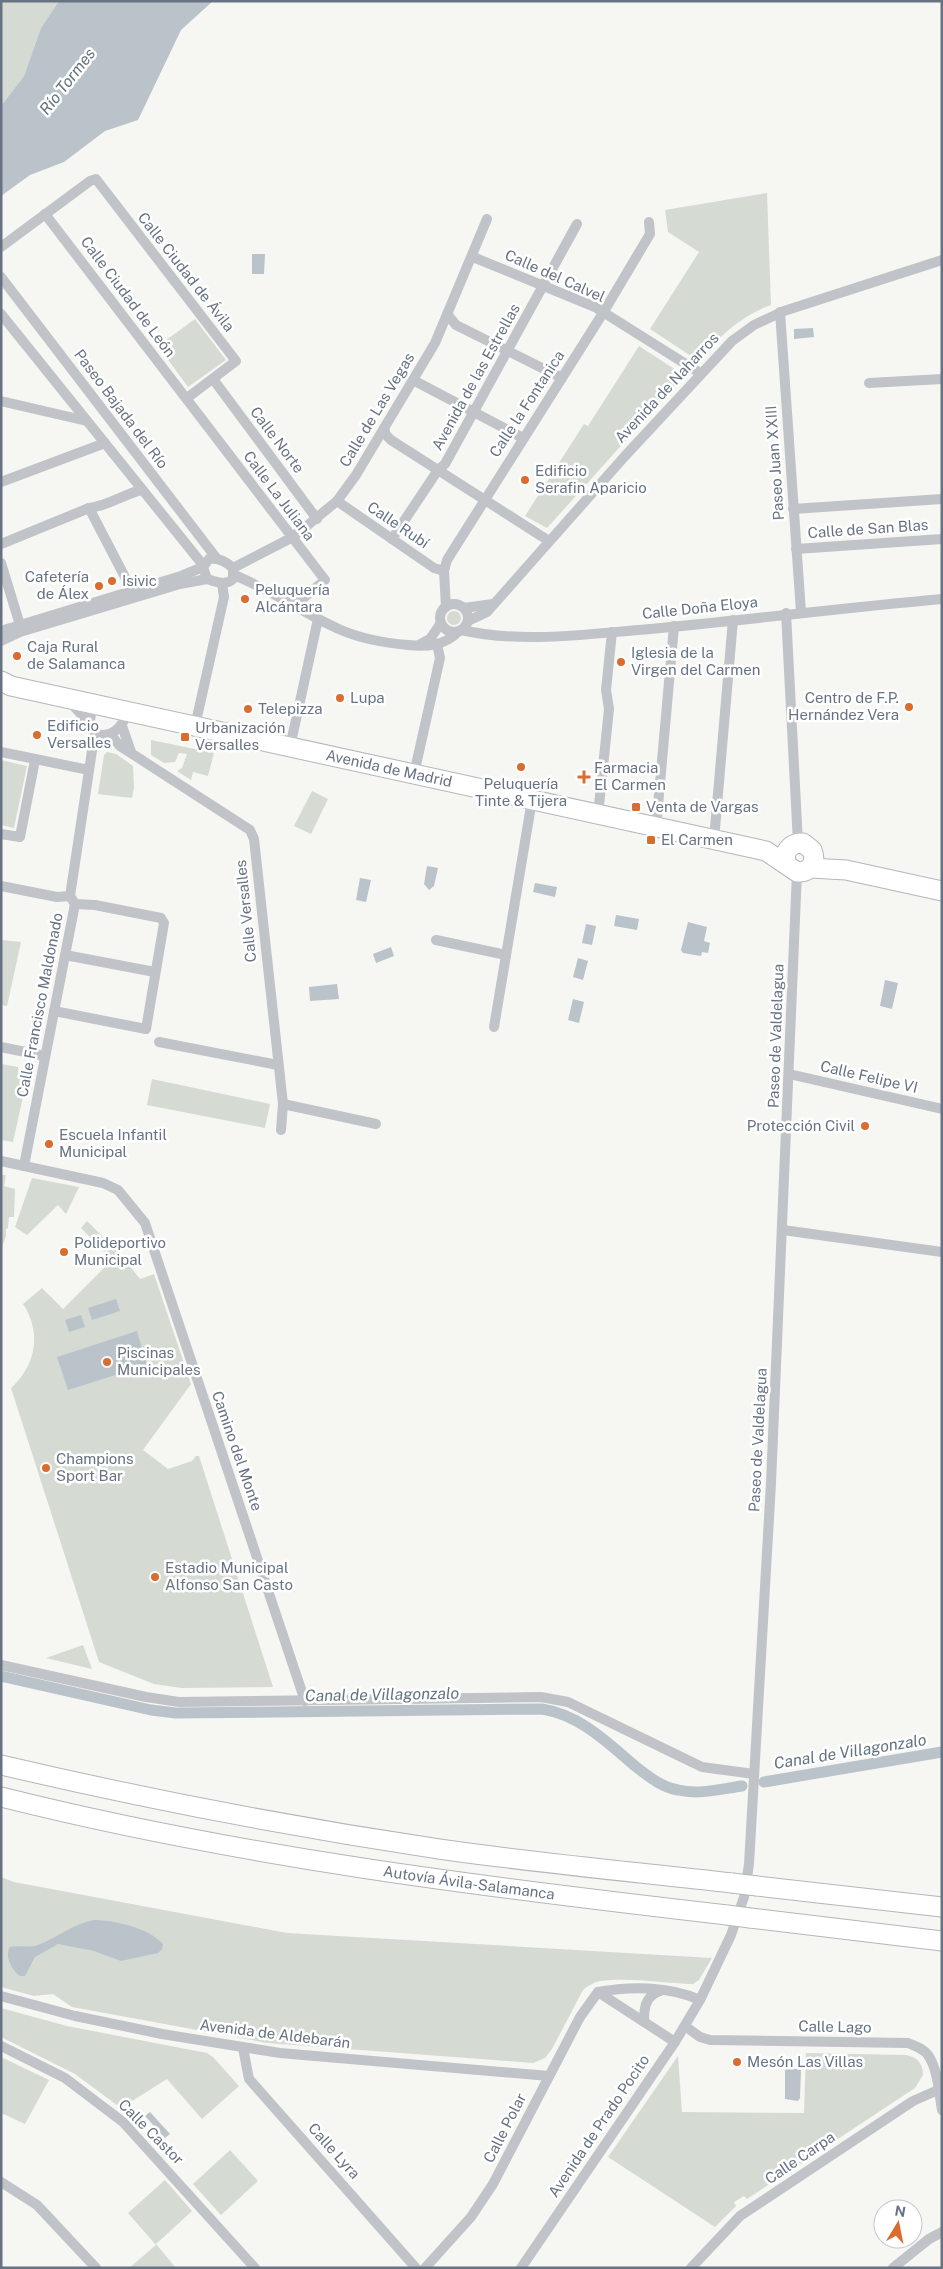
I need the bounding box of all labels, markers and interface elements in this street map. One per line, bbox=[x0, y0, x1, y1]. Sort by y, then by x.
water label: Río Tormes bbox=[36, 44, 99, 118]
street label: Calle Ciudad de Ávila bbox=[135, 209, 238, 335]
street label: Calle Ciudad de León bbox=[78, 233, 179, 360]
street label: Calle del Calvel bbox=[503, 246, 608, 305]
street label: Avenida de las Estrellas bbox=[428, 301, 523, 453]
street label: Avenida de Naharros bbox=[611, 329, 722, 446]
street label: Paseo Bajada del Río bbox=[71, 346, 172, 472]
street label: Calle la Fontanica bbox=[486, 347, 567, 460]
street label: Calle de Las Vegas bbox=[336, 350, 417, 470]
street label: Calle Norte bbox=[247, 403, 308, 476]
street label: Paseo Juan XXIII bbox=[762, 405, 787, 521]
street label: Calle La Juliana bbox=[240, 448, 319, 544]
place label: Edificio Serafin Aparicio bbox=[535, 462, 647, 496]
marker: Edificio Serafin Aparicio bbox=[519, 474, 531, 486]
street label: Calle Rubí bbox=[364, 498, 433, 552]
street label: Calle de San Blas bbox=[807, 516, 929, 541]
place label: Cafetería de Álex bbox=[25, 568, 89, 602]
place label: Isivic bbox=[122, 572, 157, 589]
marker: Isivic bbox=[106, 575, 118, 587]
marker: Cafetería de Álex bbox=[93, 580, 105, 592]
place label: Peluquería Alcántara bbox=[255, 581, 330, 615]
marker: Peluquería Alcántara bbox=[239, 593, 251, 605]
street label: Calle Doña Eloya bbox=[641, 593, 759, 622]
place label: Caja Rural de Salamanca bbox=[27, 638, 125, 672]
place label: Iglesia de la Virgen del Carmen bbox=[631, 644, 760, 678]
marker: Caja Rural de Salamanca bbox=[11, 650, 23, 662]
marker: Iglesia de la Virgen del Carmen bbox=[615, 656, 627, 668]
place label: Lupa bbox=[350, 689, 385, 706]
place label: Centro de F.P. Hernández Vera bbox=[788, 689, 899, 723]
marker: Lupa bbox=[334, 692, 346, 704]
place label: Telepizza bbox=[258, 700, 323, 717]
marker: Centro de F.P. Hernández Vera bbox=[903, 701, 915, 713]
marker: Telepizza bbox=[242, 703, 254, 715]
place label: Edificio Versalles bbox=[47, 717, 111, 751]
place label: Urbanización Versalles bbox=[195, 719, 285, 753]
marker: Edificio Versalles bbox=[31, 729, 43, 741]
marker: Urbanización Versalles bbox=[179, 731, 191, 743]
street label: Avenida de Madrid bbox=[324, 746, 454, 790]
place label: Farmacia El Carmen bbox=[594, 759, 666, 793]
marker: Peluquería Tinte & Tijera bbox=[515, 761, 527, 773]
marker: Farmacia El Carmen bbox=[578, 771, 590, 783]
place label: Peluquería Tinte & Tijera bbox=[475, 775, 567, 809]
place label: Venta de Vargas bbox=[646, 798, 759, 815]
marker: Venta de Vargas bbox=[630, 801, 642, 813]
place label: El Carmen bbox=[661, 831, 733, 848]
marker: El Carmen bbox=[645, 834, 657, 846]
street label: Calle Versalles bbox=[232, 859, 259, 963]
street label: Calle Francisco Maldonado bbox=[13, 911, 66, 1099]
street label: Paseo de Valdelagua bbox=[764, 964, 787, 1108]
street label: Calle Felipe VI bbox=[819, 1057, 919, 1096]
place label: Protección Civil bbox=[747, 1117, 855, 1134]
marker: Protección Civil bbox=[859, 1120, 871, 1132]
place label: Escuela Infantil Municipal bbox=[59, 1126, 167, 1160]
marker: Escuela Infantil Municipal bbox=[43, 1138, 55, 1150]
place label: Polideportivo Municipal bbox=[74, 1234, 166, 1268]
marker: Polideportivo Municipal bbox=[58, 1246, 70, 1258]
place label: Piscinas Municipales bbox=[117, 1344, 201, 1378]
marker: Piscinas Municipales bbox=[101, 1356, 113, 1368]
street label: Paseo de Valdelagua bbox=[745, 1367, 770, 1513]
street label: Camino del Monte bbox=[209, 1389, 266, 1513]
place label: Champions Sport Bar bbox=[56, 1450, 134, 1484]
marker: Champions Sport Bar bbox=[40, 1462, 52, 1474]
place label: Estadio Municipal Alfonso San Casto bbox=[165, 1559, 293, 1593]
marker: Estadio Municipal Alfonso San Casto bbox=[149, 1571, 161, 1583]
water label: Canal de Villagonzalo bbox=[305, 1684, 459, 1705]
water label: Canal de Villagonzalo bbox=[773, 1730, 928, 1773]
street label: Autovía Ávila-Salamanca bbox=[382, 1862, 556, 1902]
street label: Avenida de Aldebarán bbox=[199, 2016, 351, 2051]
street label: Calle Lago bbox=[798, 2017, 872, 2036]
street label: Avenida de Prado Pocito bbox=[545, 2051, 653, 2200]
place label: Mesón Las Villas bbox=[747, 2053, 863, 2070]
marker: Mesón Las Villas bbox=[731, 2056, 743, 2068]
street label: Calle Polar bbox=[480, 2090, 529, 2165]
street label: Calle Castor bbox=[115, 2096, 187, 2168]
street label: Calle Lyra bbox=[305, 2119, 364, 2182]
street label: Calle Carpa bbox=[762, 2128, 838, 2187]
north arrow bbox=[873, 2199, 923, 2249]
text: N bbox=[893, 2202, 907, 2220]

